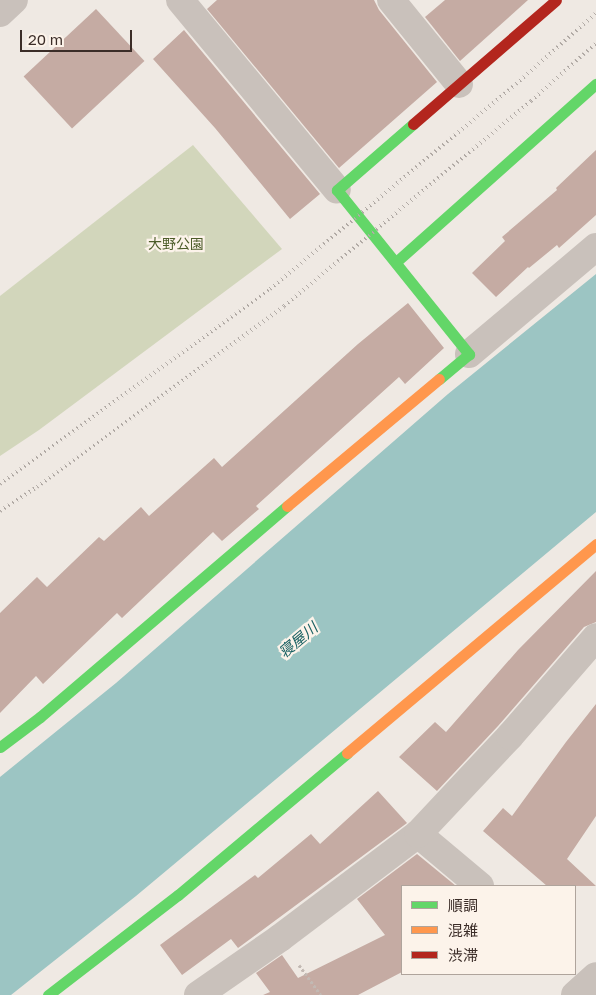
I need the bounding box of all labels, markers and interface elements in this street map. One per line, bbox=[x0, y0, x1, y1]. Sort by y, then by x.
scale bar bbox=[22, 20, 135, 52]
text: 20 m bbox=[28, 30, 63, 48]
park label: 大野公園 bbox=[148, 236, 204, 252]
water label: 寝屋川 bbox=[275, 619, 321, 661]
legend bbox=[401, 885, 576, 975]
text: 順調 bbox=[448, 896, 478, 914]
text: 混雑 bbox=[448, 921, 478, 939]
text: 渋滞 bbox=[448, 946, 478, 964]

